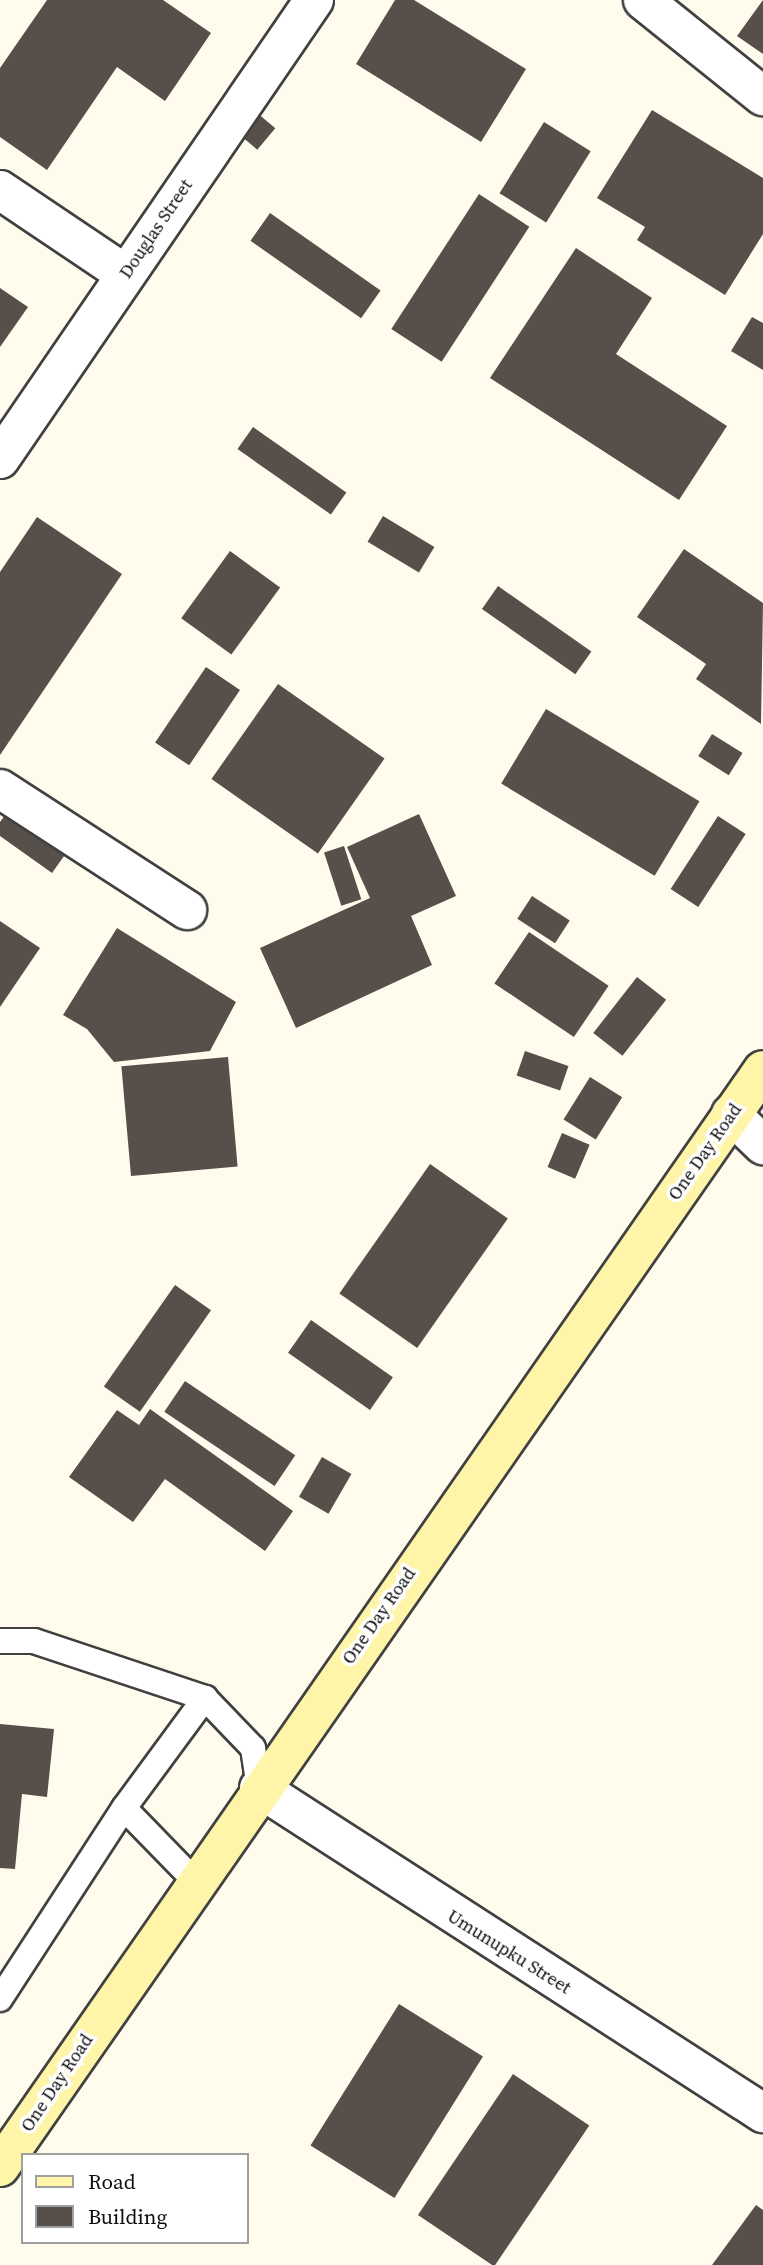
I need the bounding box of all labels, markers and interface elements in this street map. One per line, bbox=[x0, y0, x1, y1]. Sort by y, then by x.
street label: Douglas Street bbox=[115, 175, 197, 283]
street label: One Day Road bbox=[664, 1100, 746, 1204]
street label: One Day Road bbox=[338, 1564, 420, 1668]
street label: Umunupku Street bbox=[443, 1905, 575, 1999]
street label: One Day Road bbox=[16, 2030, 98, 2136]
legend bbox=[21, 2153, 248, 2244]
text: Road bbox=[88, 2167, 136, 2196]
text: Building bbox=[88, 2202, 167, 2231]

